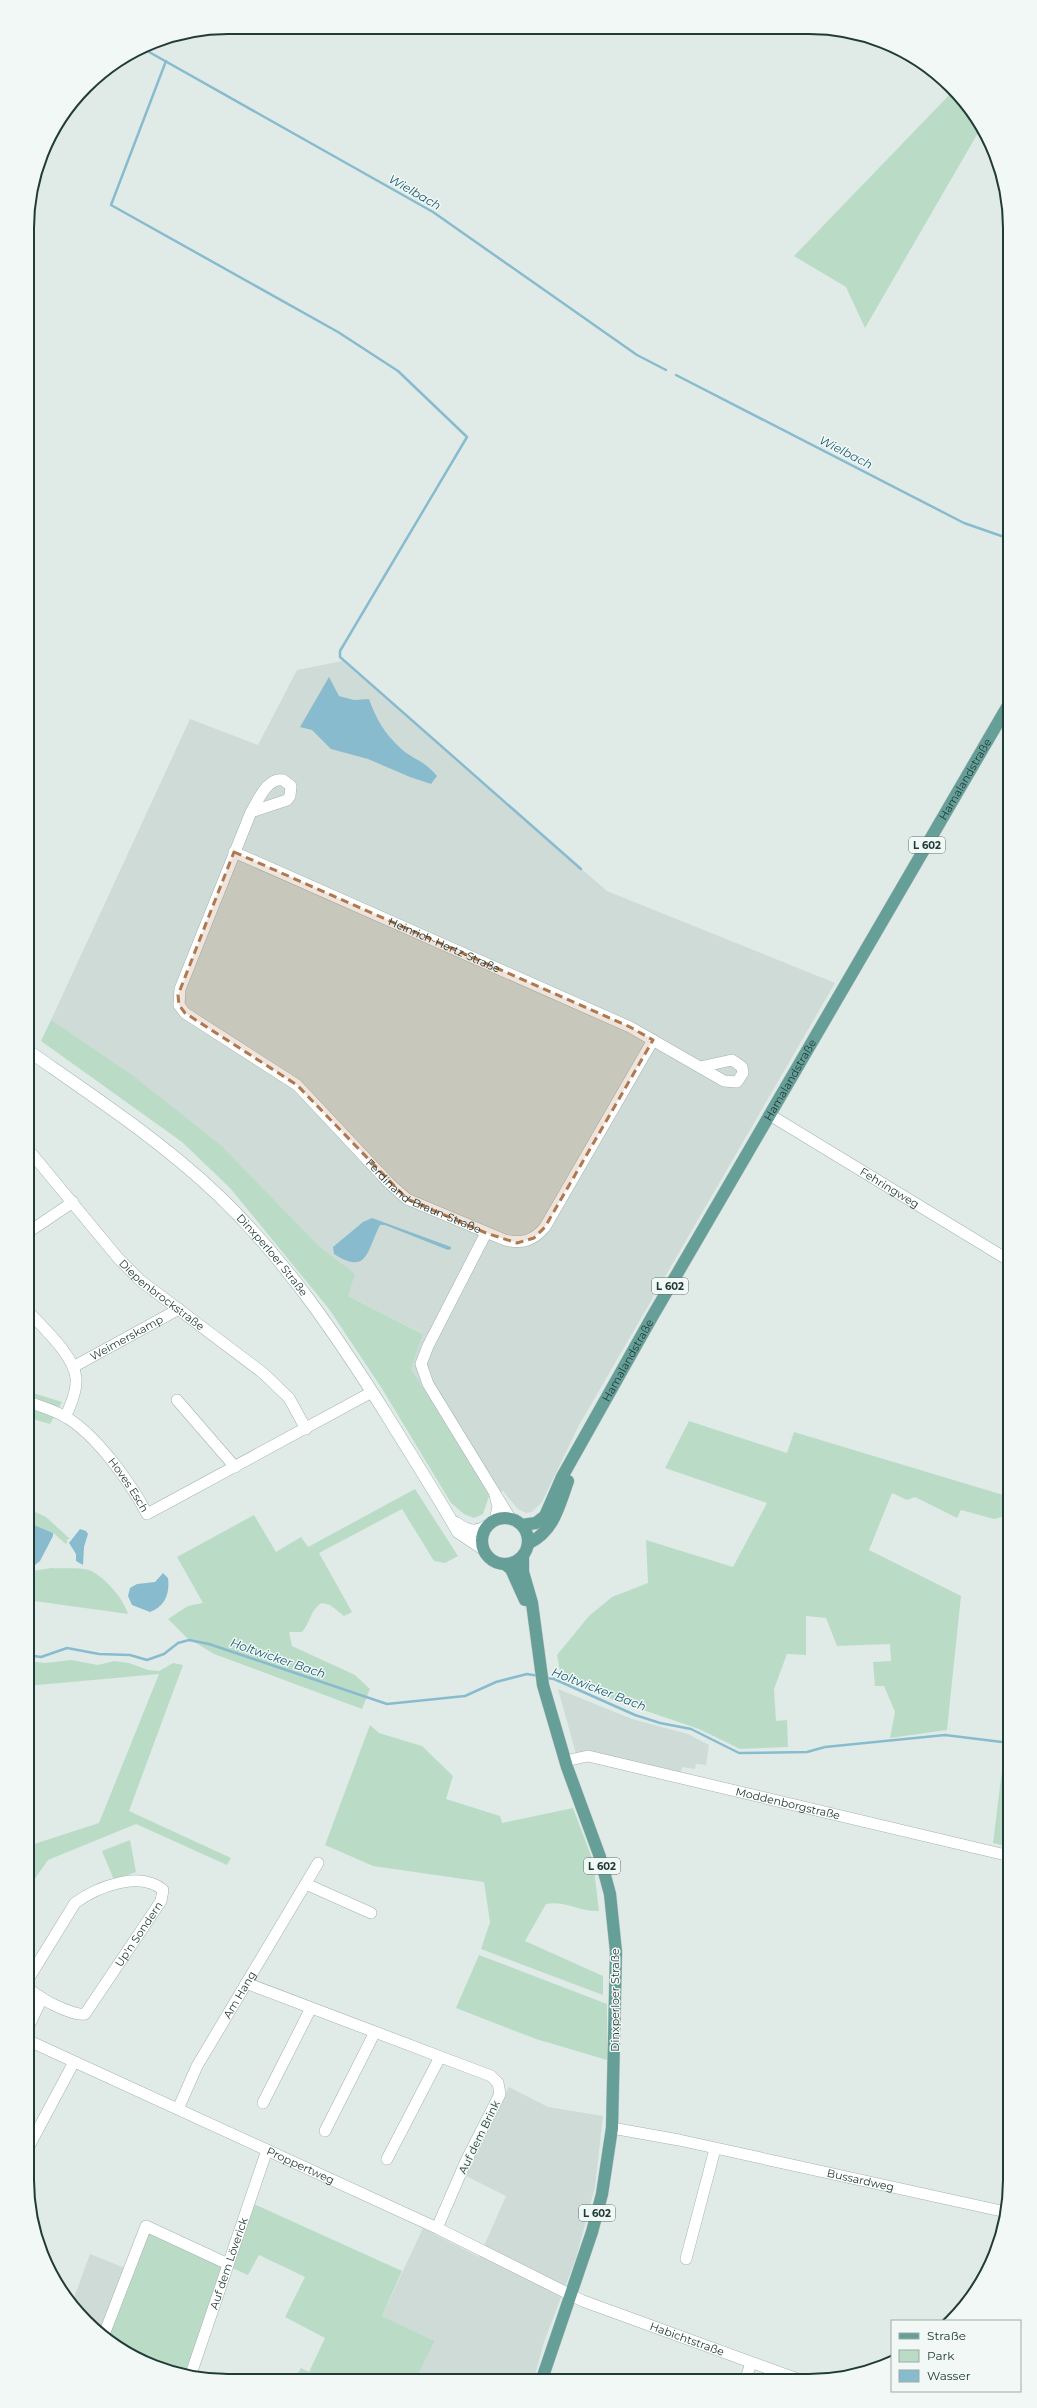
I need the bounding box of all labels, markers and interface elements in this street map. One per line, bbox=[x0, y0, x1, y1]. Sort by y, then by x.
water label: Wielbach bbox=[386, 171, 444, 213]
water label: Wielbach bbox=[817, 432, 875, 472]
street label: Hamalandstraße bbox=[936, 735, 995, 823]
road number: L 602 bbox=[909, 837, 945, 853]
street label: Heinrich-Hertz-Straße bbox=[386, 914, 503, 976]
street label: Hamalandstraße bbox=[761, 1036, 819, 1123]
street label: Ferdinand-Braun-Straße bbox=[363, 1156, 484, 1236]
street label: Fehringweg bbox=[857, 1164, 922, 1211]
street label: Dinxperloer Straße bbox=[234, 1211, 311, 1299]
street label: Diepenbrockstraße bbox=[116, 1256, 207, 1334]
road number: L 602 bbox=[652, 1278, 688, 1294]
street label: Weimerskamp bbox=[87, 1312, 166, 1363]
street label: Hamalandstraße bbox=[599, 1316, 657, 1404]
street label: Hoves Esch bbox=[105, 1455, 152, 1515]
water label: Holtwicker Bach bbox=[228, 1635, 328, 1681]
water label: Holtwicker Bach bbox=[550, 1664, 648, 1714]
street label: Moddenborgstraße bbox=[734, 1784, 842, 1823]
road number: L 602 bbox=[584, 1858, 620, 1874]
street label: Up'n Sondern bbox=[112, 1899, 166, 1969]
street label: Dinxperloer Straße bbox=[608, 1948, 622, 2052]
street label: Am Hang bbox=[220, 1968, 259, 2021]
street label: Auf dem Brink bbox=[455, 2098, 503, 2176]
street label: Proppertweg bbox=[264, 2144, 337, 2187]
street label: Bussardweg bbox=[826, 2166, 896, 2194]
road number: L 602 bbox=[579, 2205, 615, 2221]
street label: Auf dem Löverick bbox=[206, 2215, 251, 2311]
street label: Habichtstraße bbox=[648, 2319, 727, 2359]
legend bbox=[891, 2320, 1021, 2392]
text: Straße bbox=[927, 2328, 966, 2343]
text: Park bbox=[927, 2348, 955, 2363]
text: Wasser bbox=[927, 2368, 971, 2383]

